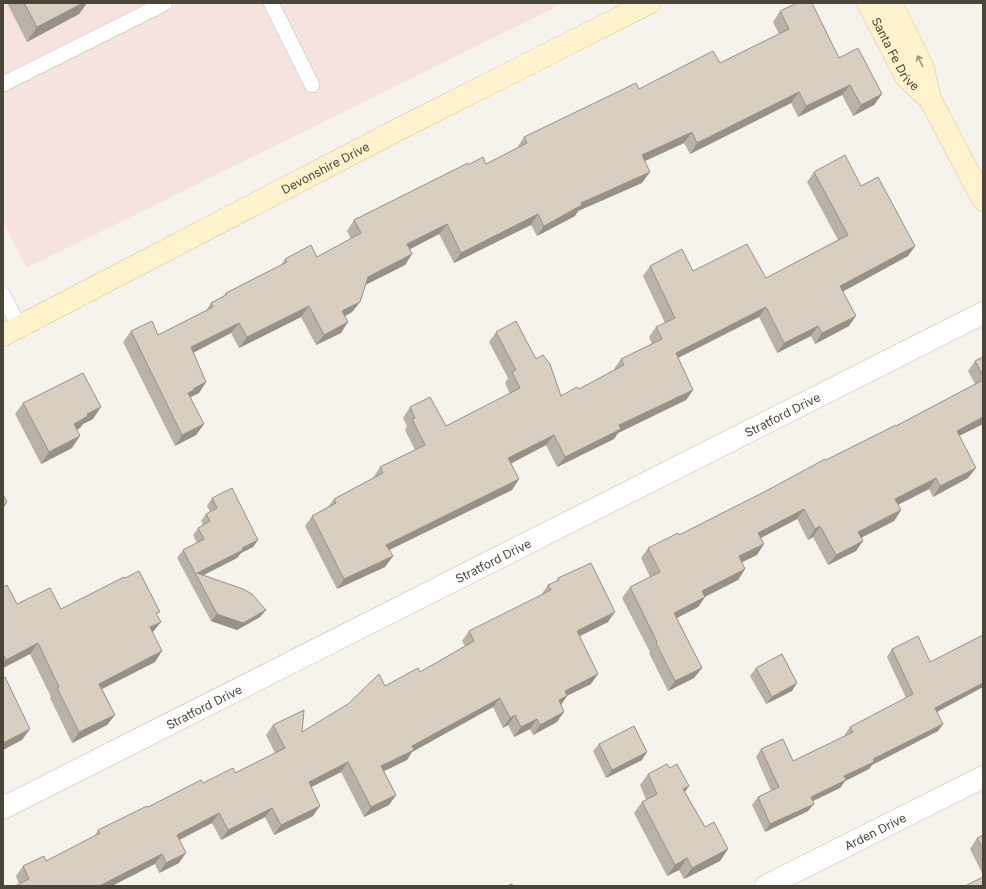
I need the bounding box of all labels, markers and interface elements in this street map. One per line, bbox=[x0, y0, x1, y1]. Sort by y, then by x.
street label: Santa Fe Drive bbox=[869, 14, 923, 93]
one-way arrow bbox=[916, 55, 923, 67]
street label: Devonshire Drive bbox=[279, 138, 372, 197]
street label: Stratford Drive bbox=[742, 389, 823, 440]
street label: Stratford Drive bbox=[453, 535, 533, 586]
street label: Stratford Drive bbox=[164, 681, 244, 732]
street label: Arden Drive bbox=[842, 809, 908, 853]

